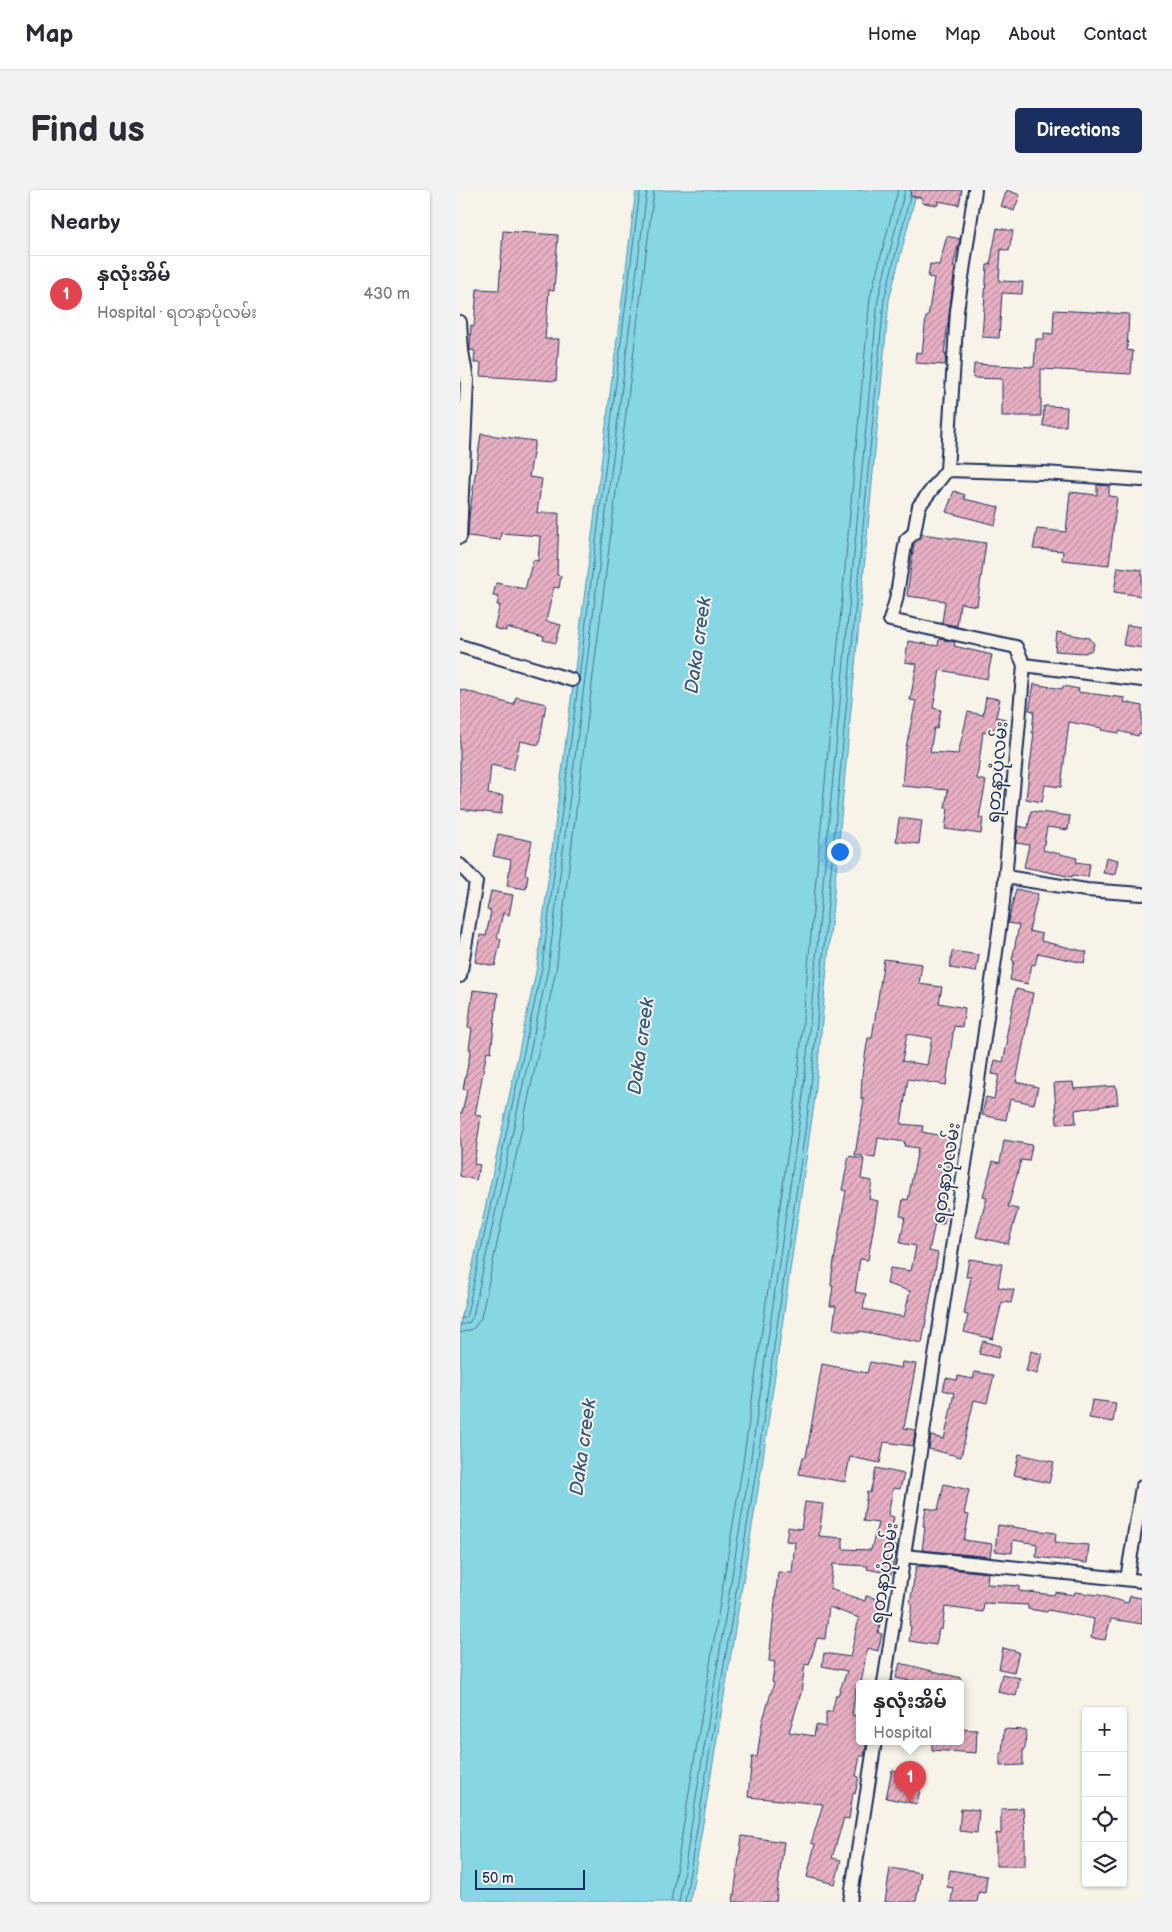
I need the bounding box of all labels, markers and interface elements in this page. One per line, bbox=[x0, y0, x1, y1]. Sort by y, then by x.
text: Map bbox=[25, 20, 73, 49]
text: Home bbox=[868, 24, 917, 45]
text: Map bbox=[945, 24, 981, 45]
text: About bbox=[1009, 24, 1056, 45]
text: Contact bbox=[1084, 24, 1147, 45]
button: Directions bbox=[1015, 108, 1142, 153]
text: Find us bbox=[30, 109, 145, 152]
text: Nearby bbox=[50, 210, 120, 235]
text: နှလုံးအိမ် bbox=[97, 264, 170, 287]
text: 1 bbox=[63, 285, 69, 304]
text: 430 m bbox=[363, 285, 410, 304]
text: Hospital · ရတနာပုံလမ်း bbox=[97, 304, 257, 323]
water label: Daka creek bbox=[680, 595, 717, 695]
street label: ရတနာပုံလမ်း bbox=[980, 720, 1016, 824]
your location bbox=[827, 839, 853, 865]
water label: Daka creek bbox=[623, 996, 660, 1096]
street label: ရတနာပုံလမ်း bbox=[925, 1121, 969, 1226]
water label: Daka creek bbox=[565, 1397, 602, 1497]
street label: ရတနာပုံလမ်း bbox=[863, 1521, 907, 1626]
popup bbox=[856, 1680, 964, 1745]
text: နှလုံးအိမ် bbox=[873, 1691, 947, 1714]
map controls bbox=[1082, 1707, 1127, 1887]
button: + bbox=[1082, 1707, 1127, 1752]
text: Hospital bbox=[873, 1724, 932, 1743]
button: − bbox=[1082, 1752, 1127, 1797]
pin: 1 bbox=[894, 1761, 926, 1802]
button: locate bbox=[1082, 1797, 1127, 1842]
button: layers bbox=[1082, 1842, 1127, 1887]
scale bar bbox=[475, 1867, 585, 1890]
text: 50 m bbox=[482, 1870, 514, 1887]

